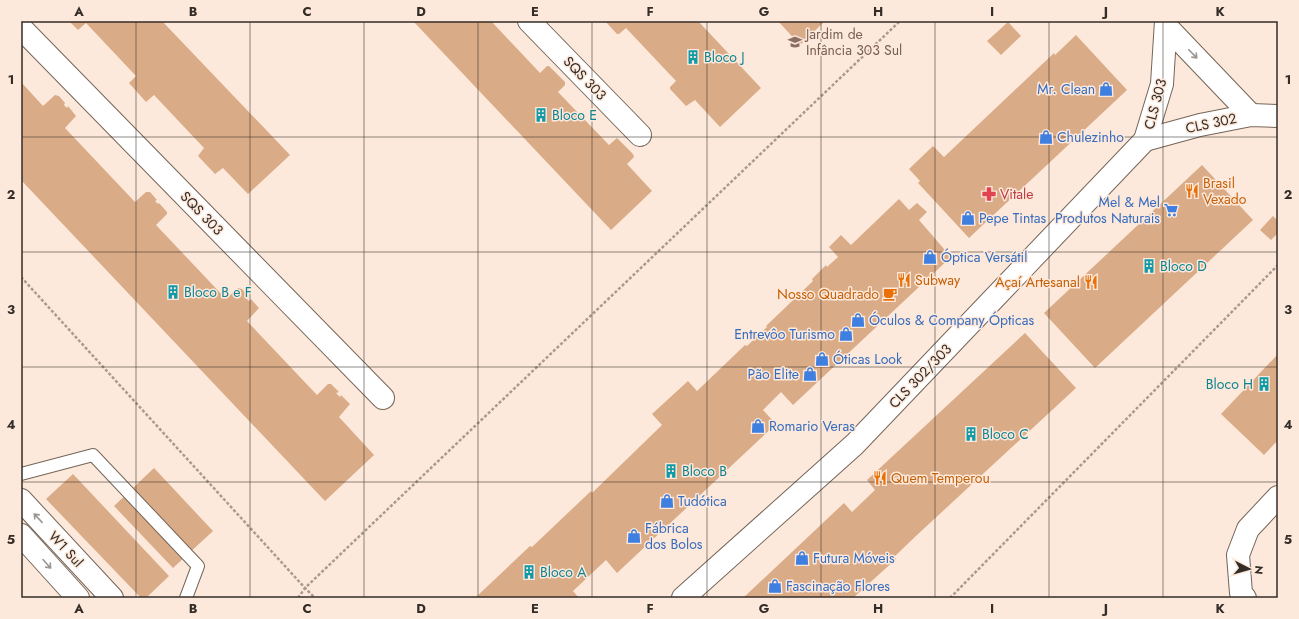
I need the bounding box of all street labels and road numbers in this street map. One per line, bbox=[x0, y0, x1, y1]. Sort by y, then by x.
street label: SQS 303 bbox=[559, 52, 611, 105]
street label: CLS 303 bbox=[1139, 76, 1171, 131]
street label: CLS 302 bbox=[1184, 108, 1238, 138]
street label: SQS 303 bbox=[176, 187, 228, 240]
street label: CLS 302/303 bbox=[884, 339, 956, 413]
street label: W1 Sul bbox=[44, 527, 88, 571]

